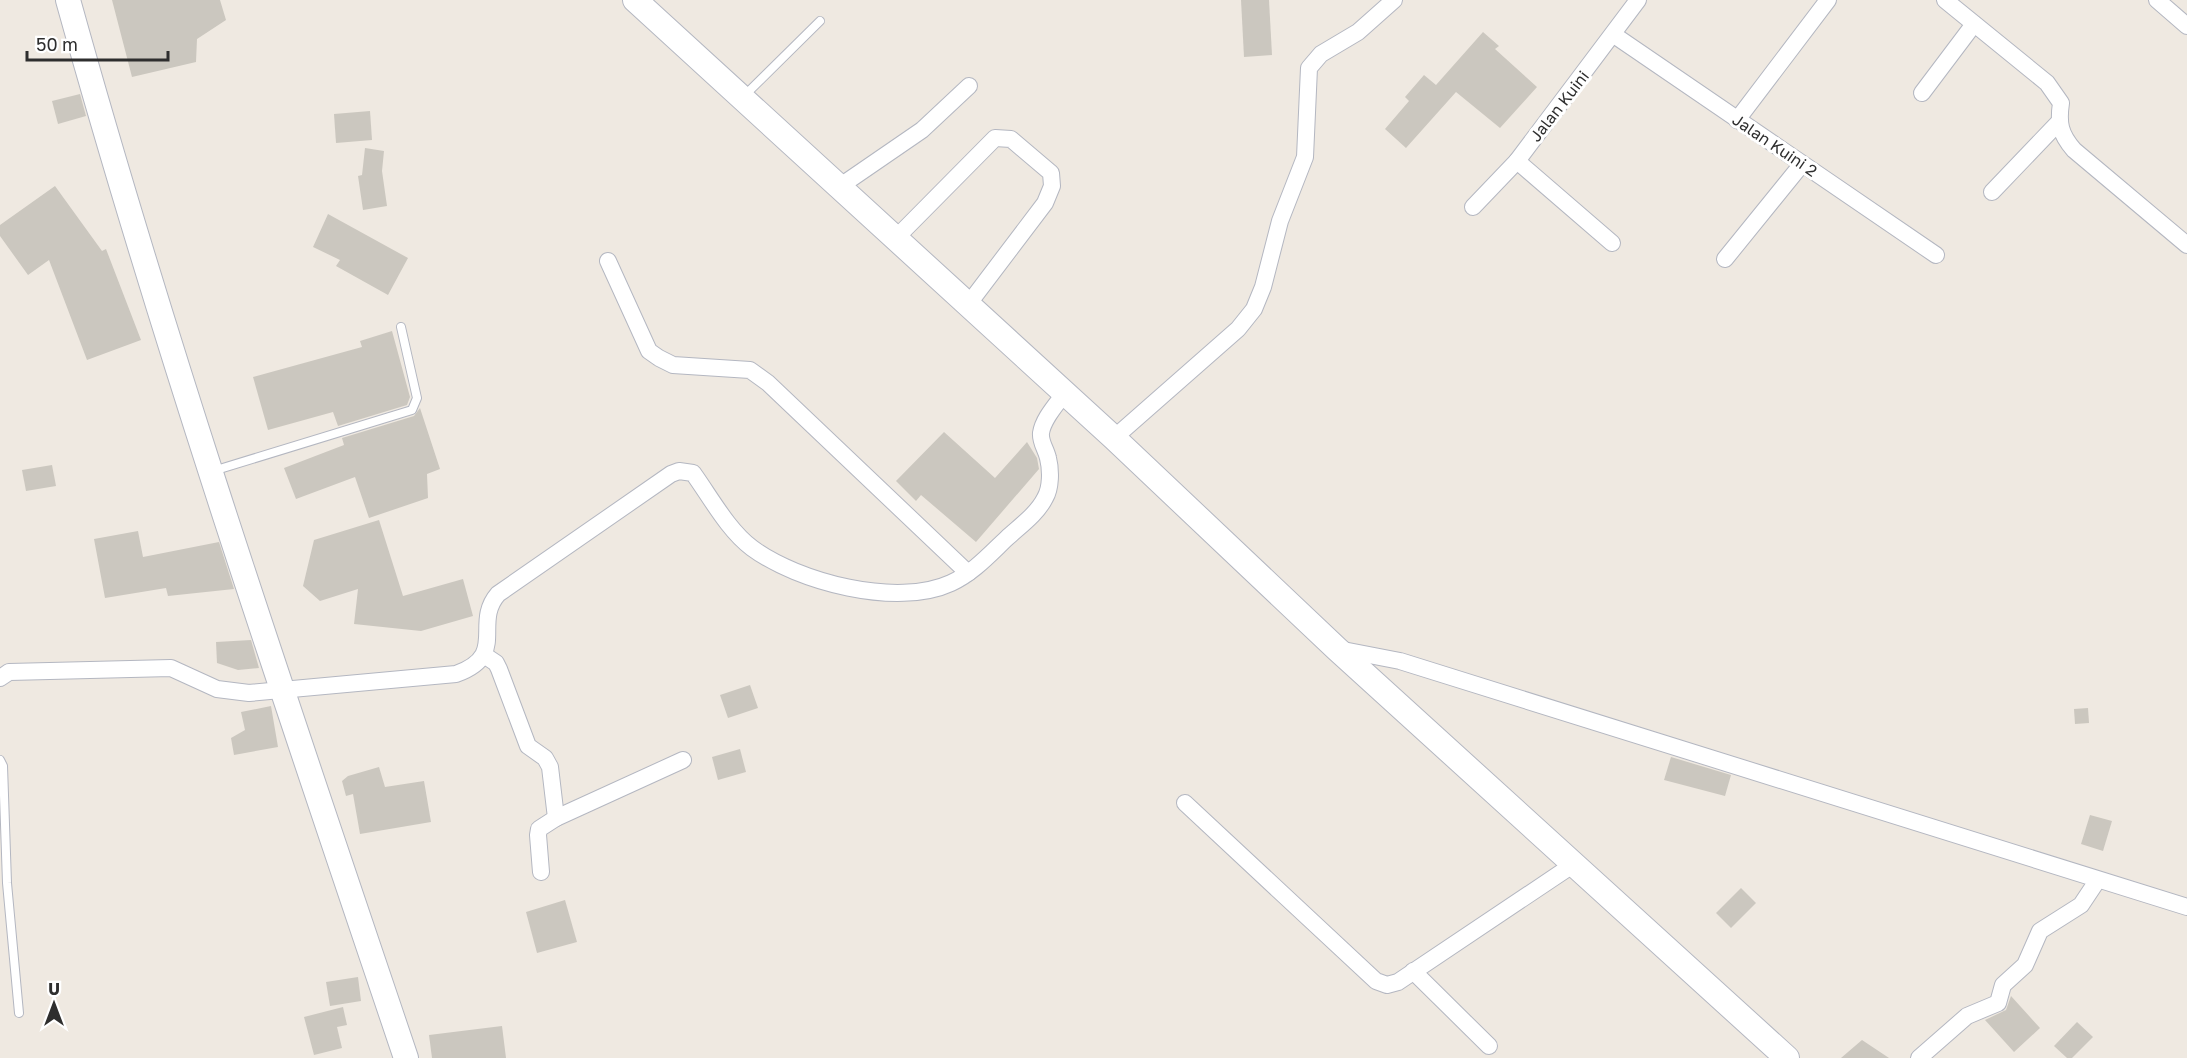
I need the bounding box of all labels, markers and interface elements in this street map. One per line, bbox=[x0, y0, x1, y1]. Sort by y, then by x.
scale bar bbox=[27, 24, 168, 62]
text: 50 m bbox=[36, 33, 78, 55]
street label: Jalan Kuini bbox=[1525, 66, 1593, 146]
street label: Jalan Kuini 2 bbox=[1729, 109, 1821, 181]
north arrow bbox=[24, 974, 84, 1034]
text: U bbox=[48, 979, 60, 999]

